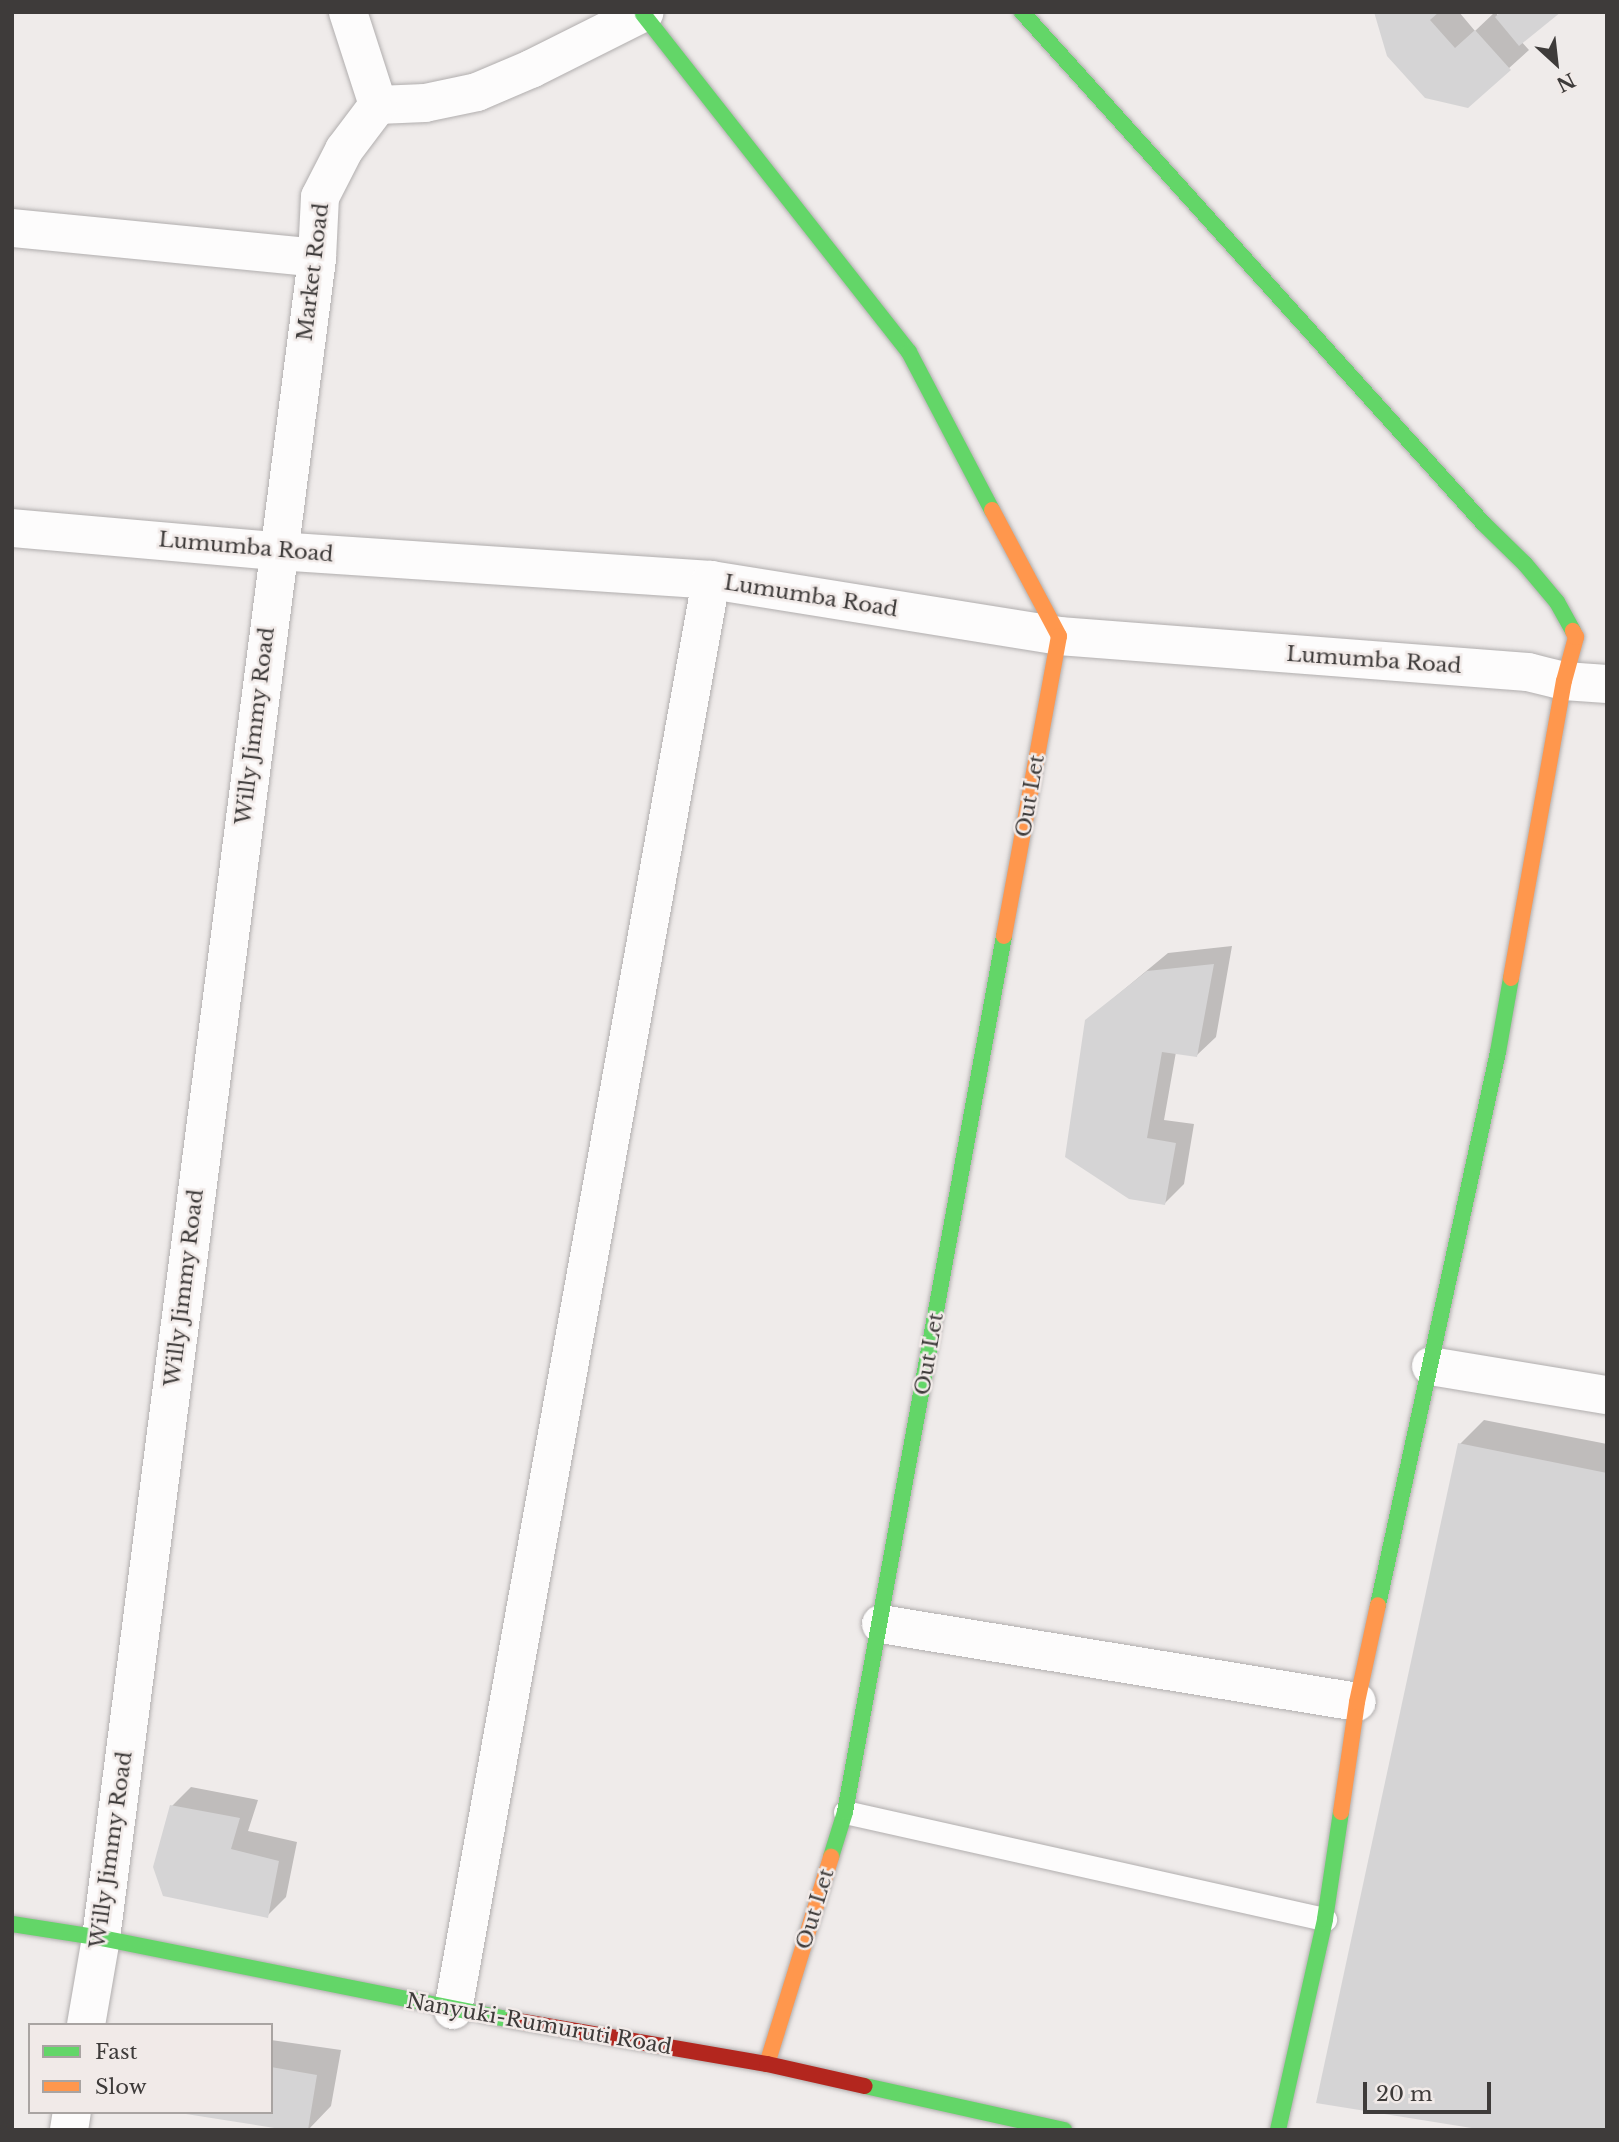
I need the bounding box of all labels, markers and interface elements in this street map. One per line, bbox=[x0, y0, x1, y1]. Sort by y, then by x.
north arrow bbox=[1521, 28, 1591, 98]
text: N bbox=[1553, 68, 1579, 96]
street label: Market Road bbox=[292, 202, 334, 342]
street label: Lumumba Road bbox=[157, 527, 335, 567]
street label: Lumumba Road bbox=[722, 570, 900, 622]
street label: Willy Jimmy Road bbox=[230, 625, 280, 827]
street label: Lumumba Road bbox=[1285, 641, 1463, 679]
street label: Out Let bbox=[1010, 753, 1050, 839]
street label: Willy Jimmy Road bbox=[159, 1187, 209, 1389]
street label: Out Let bbox=[909, 1311, 949, 1397]
street label: Willy Jimmy Road bbox=[85, 1749, 137, 1951]
street label: Out Let bbox=[791, 1866, 839, 1952]
street label: Nanyuki-Rumuruti Road bbox=[404, 1988, 674, 2060]
legend bbox=[28, 2023, 273, 2114]
text: Fast bbox=[95, 2039, 137, 2065]
scale bar bbox=[1367, 2068, 1495, 2112]
text: Slow bbox=[95, 2074, 147, 2100]
text: 20 m bbox=[1376, 2081, 1433, 2107]

